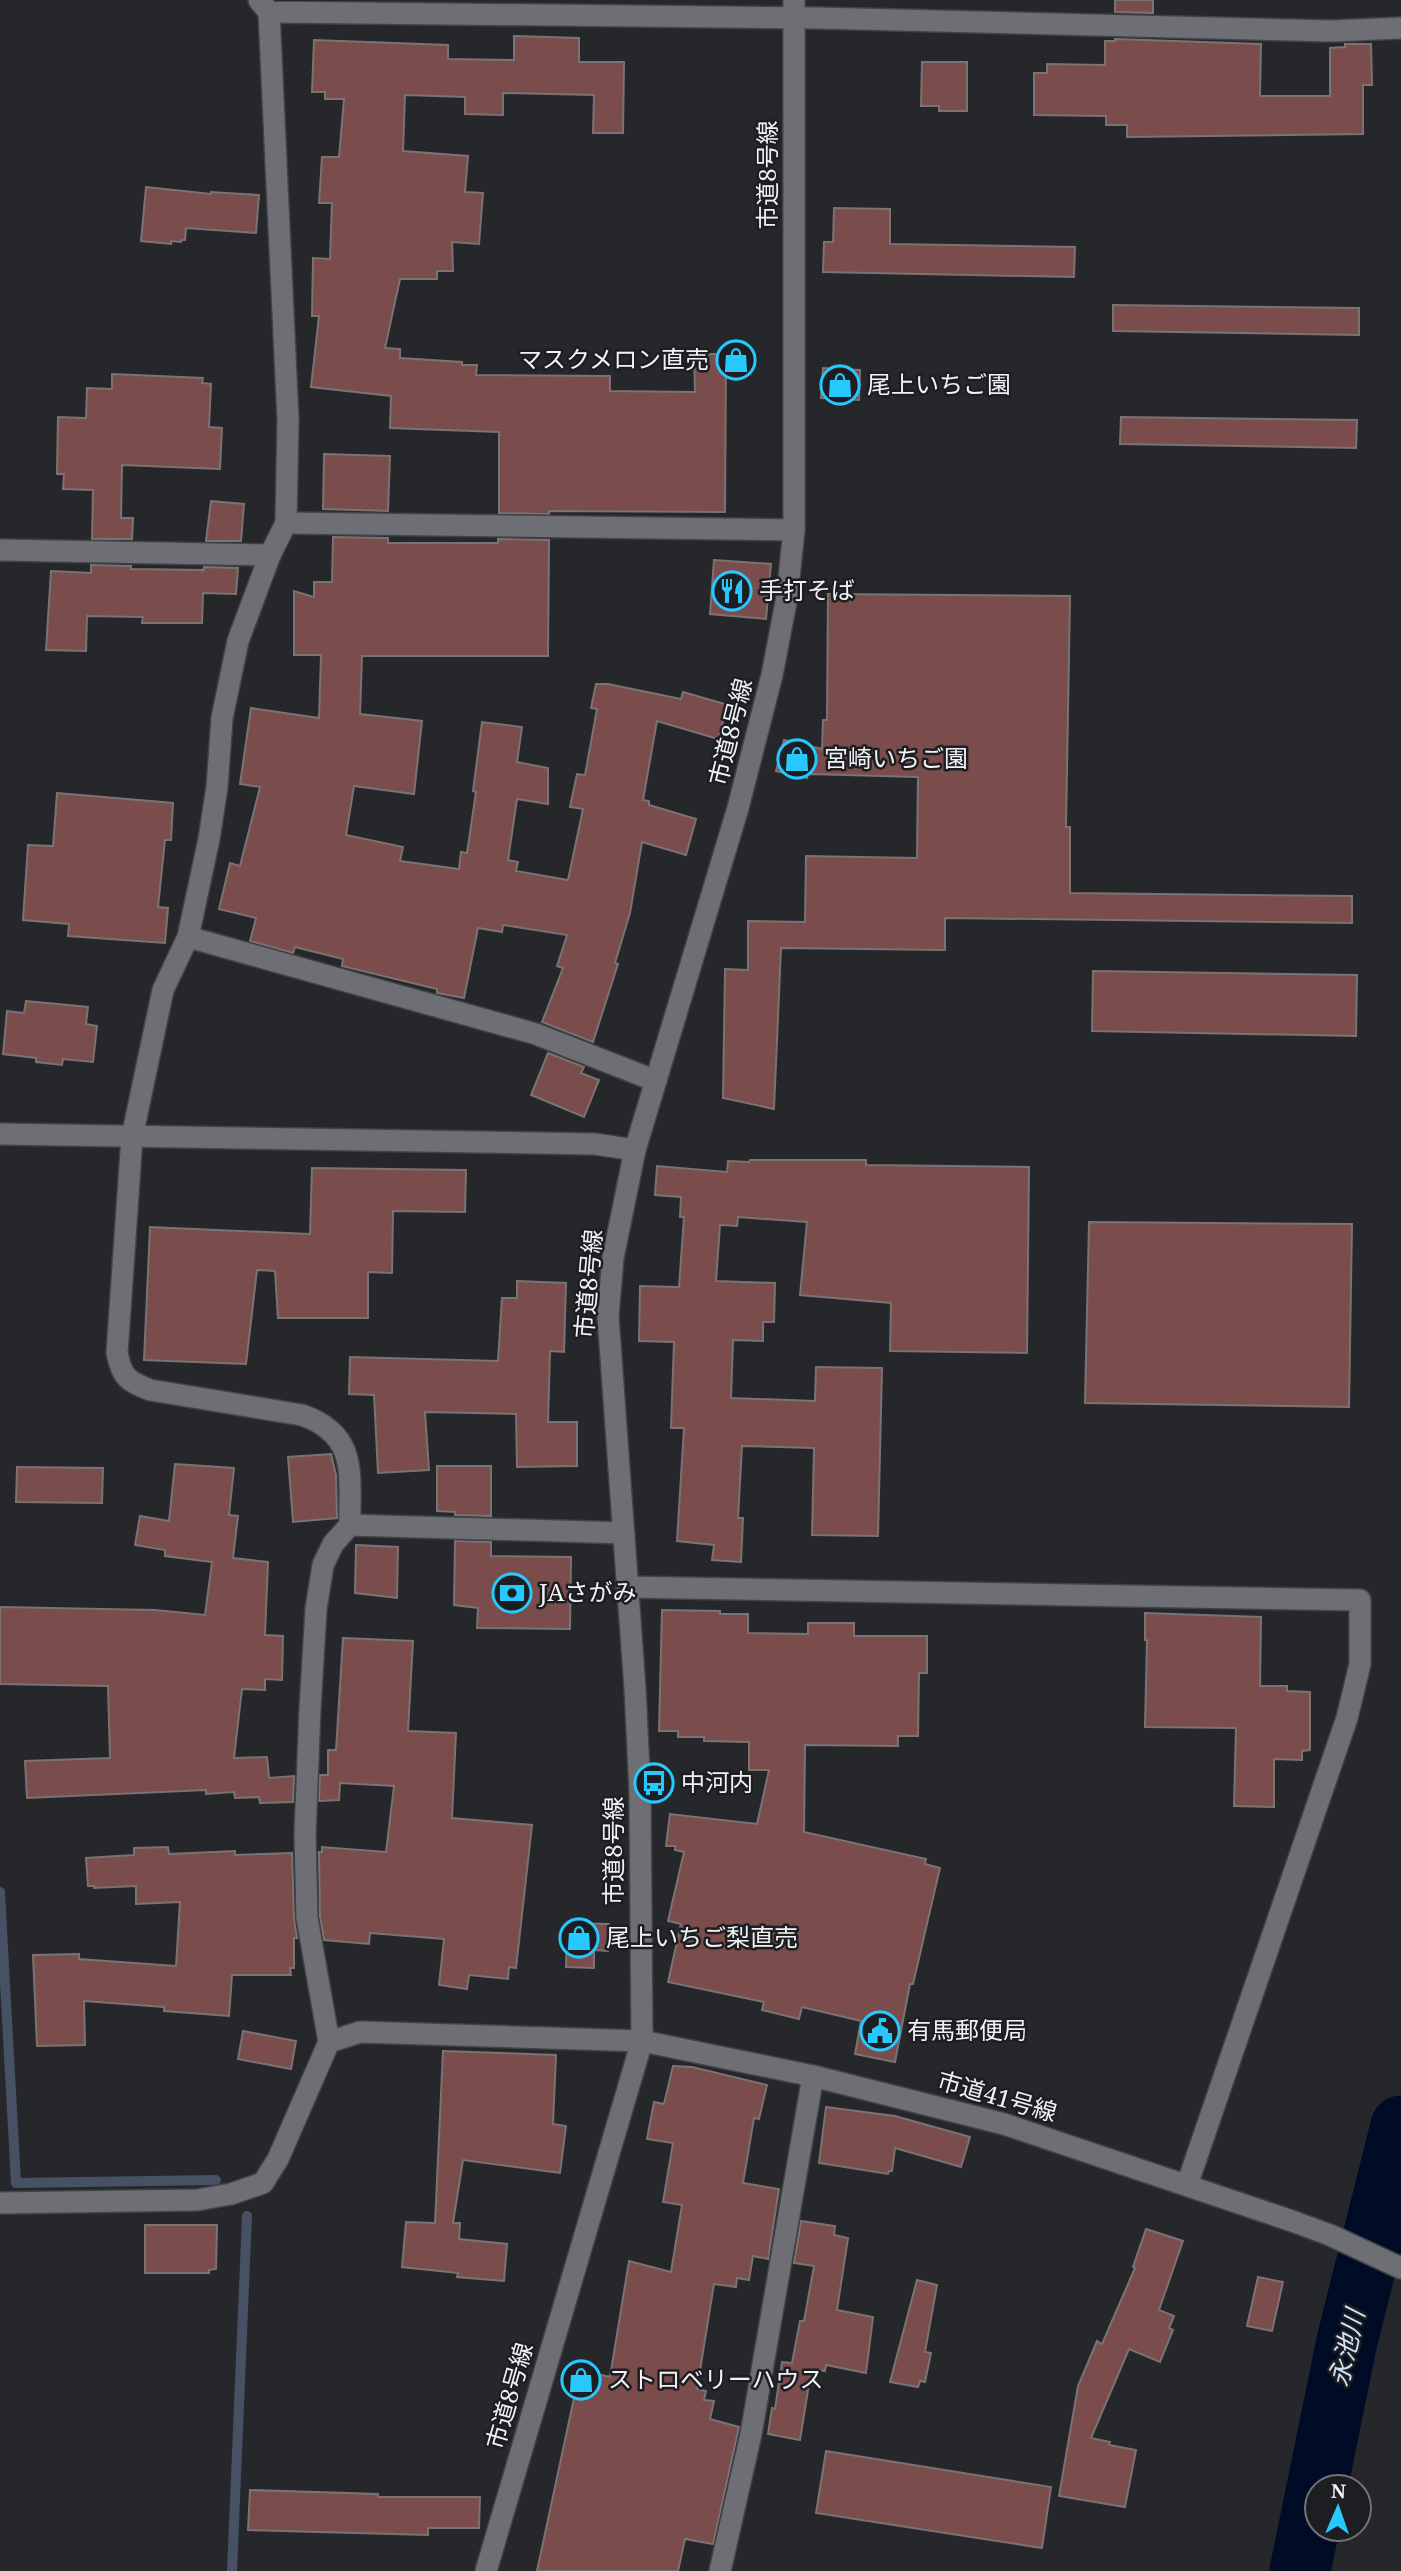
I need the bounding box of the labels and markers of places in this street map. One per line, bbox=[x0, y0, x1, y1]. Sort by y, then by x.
shop icon: マスクメロン直売 bbox=[715, 339, 757, 381]
place label: マスクメロン直売 bbox=[518, 342, 709, 375]
shop icon: 尾上いちご園 bbox=[819, 364, 861, 406]
place label: 尾上いちご園 bbox=[867, 367, 1011, 400]
restaurant icon: 手打そば bbox=[711, 570, 753, 612]
place label: 手打そば bbox=[759, 573, 855, 606]
shop icon: 宮崎いちご園 bbox=[776, 738, 818, 780]
place label: 宮崎いちご園 bbox=[824, 741, 968, 774]
bank icon: JAさがみ bbox=[491, 1572, 533, 1614]
place label: JAさがみ bbox=[538, 1575, 637, 1608]
bus stop icon: 中河内 bbox=[633, 1762, 675, 1804]
place label: 中河内 bbox=[681, 1765, 753, 1798]
shop icon: 尾上いちご梨直売 bbox=[558, 1917, 600, 1959]
place label: 尾上いちご梨直売 bbox=[606, 1920, 798, 1953]
public building icon: 有馬郵便局 bbox=[859, 2010, 901, 2052]
place label: 有馬郵便局 bbox=[907, 2013, 1027, 2046]
shop icon: ストロベリーハウス bbox=[560, 2359, 602, 2401]
place label: ストロベリーハウス bbox=[608, 2362, 824, 2395]

